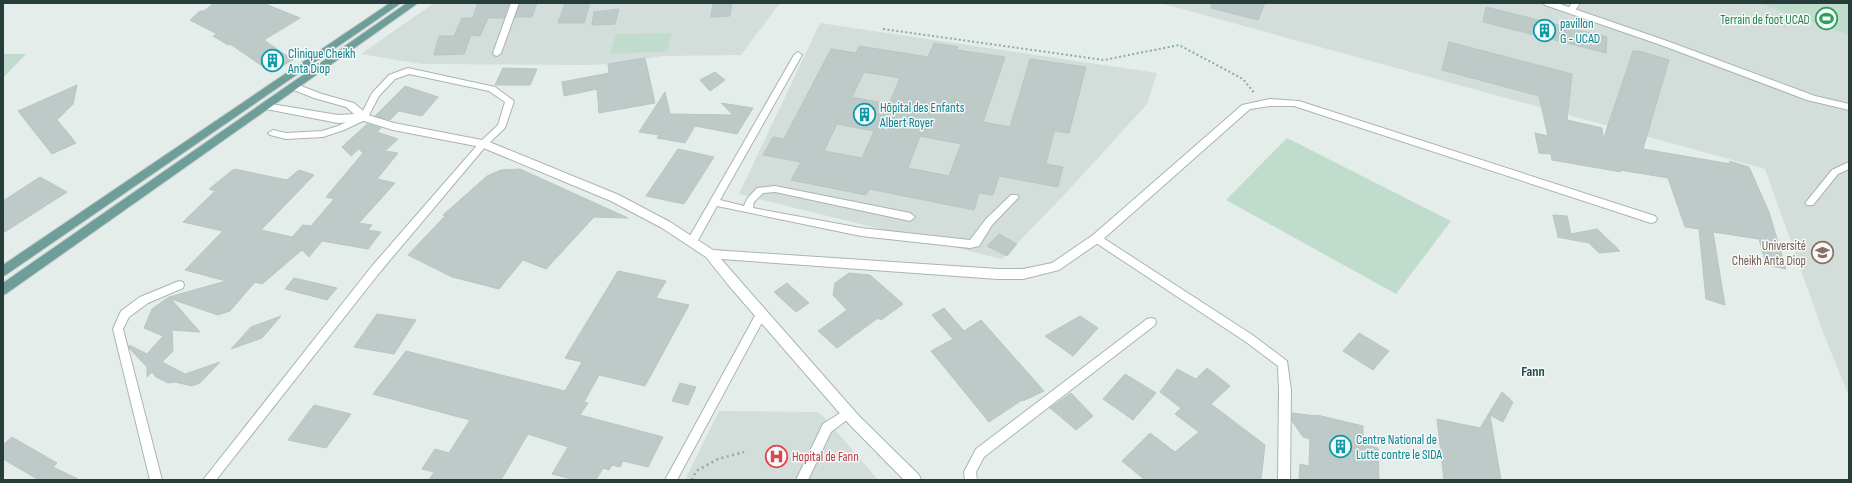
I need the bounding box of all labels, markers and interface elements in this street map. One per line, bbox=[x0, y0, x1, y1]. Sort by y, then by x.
sports icon: Terrain de foot UCAD bbox=[1813, 6, 1839, 32]
place label: Terrain de foot UCAD bbox=[1720, 12, 1810, 28]
place label: pavillon G - UCAD bbox=[1560, 16, 1600, 47]
building icon: pavillon G - UCAD bbox=[1532, 17, 1558, 43]
place label: Clinique Cheikh Anta Diop bbox=[287, 46, 356, 77]
building icon: Clinique Cheikh Anta Diop bbox=[260, 47, 286, 73]
place label: Hôpital des Enfants Albert Royer bbox=[879, 100, 965, 131]
building icon: Hôpital des Enfants Albert Royer bbox=[851, 101, 877, 127]
place label: Université Cheikh Anta Diop bbox=[1732, 238, 1806, 269]
school or university icon: Université Cheikh Anta Diop bbox=[1809, 239, 1835, 265]
district label: Fann bbox=[1521, 363, 1545, 380]
place label: Centre National de Lutte contre le SIDA bbox=[1356, 432, 1442, 463]
building icon: Centre National de Lutte contre le SIDA bbox=[1327, 433, 1353, 459]
hospital icon: Hopital de Fann bbox=[764, 443, 790, 469]
place label: Hopital de Fann bbox=[792, 449, 859, 465]

